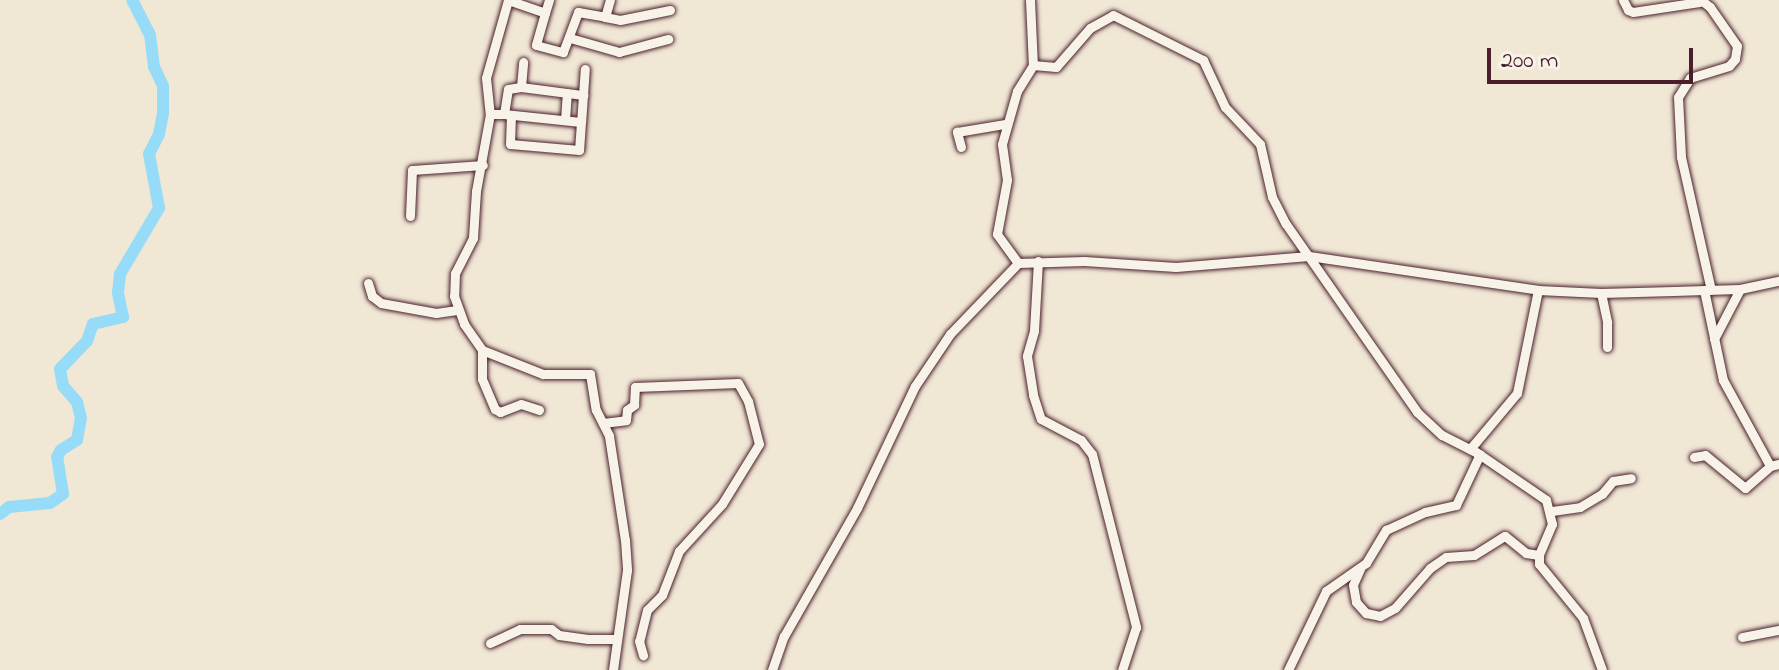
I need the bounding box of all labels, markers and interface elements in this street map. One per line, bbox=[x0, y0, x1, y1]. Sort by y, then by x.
scale bar bbox=[1491, 32, 1697, 82]
text: 200 m bbox=[1501, 44, 1558, 79]

